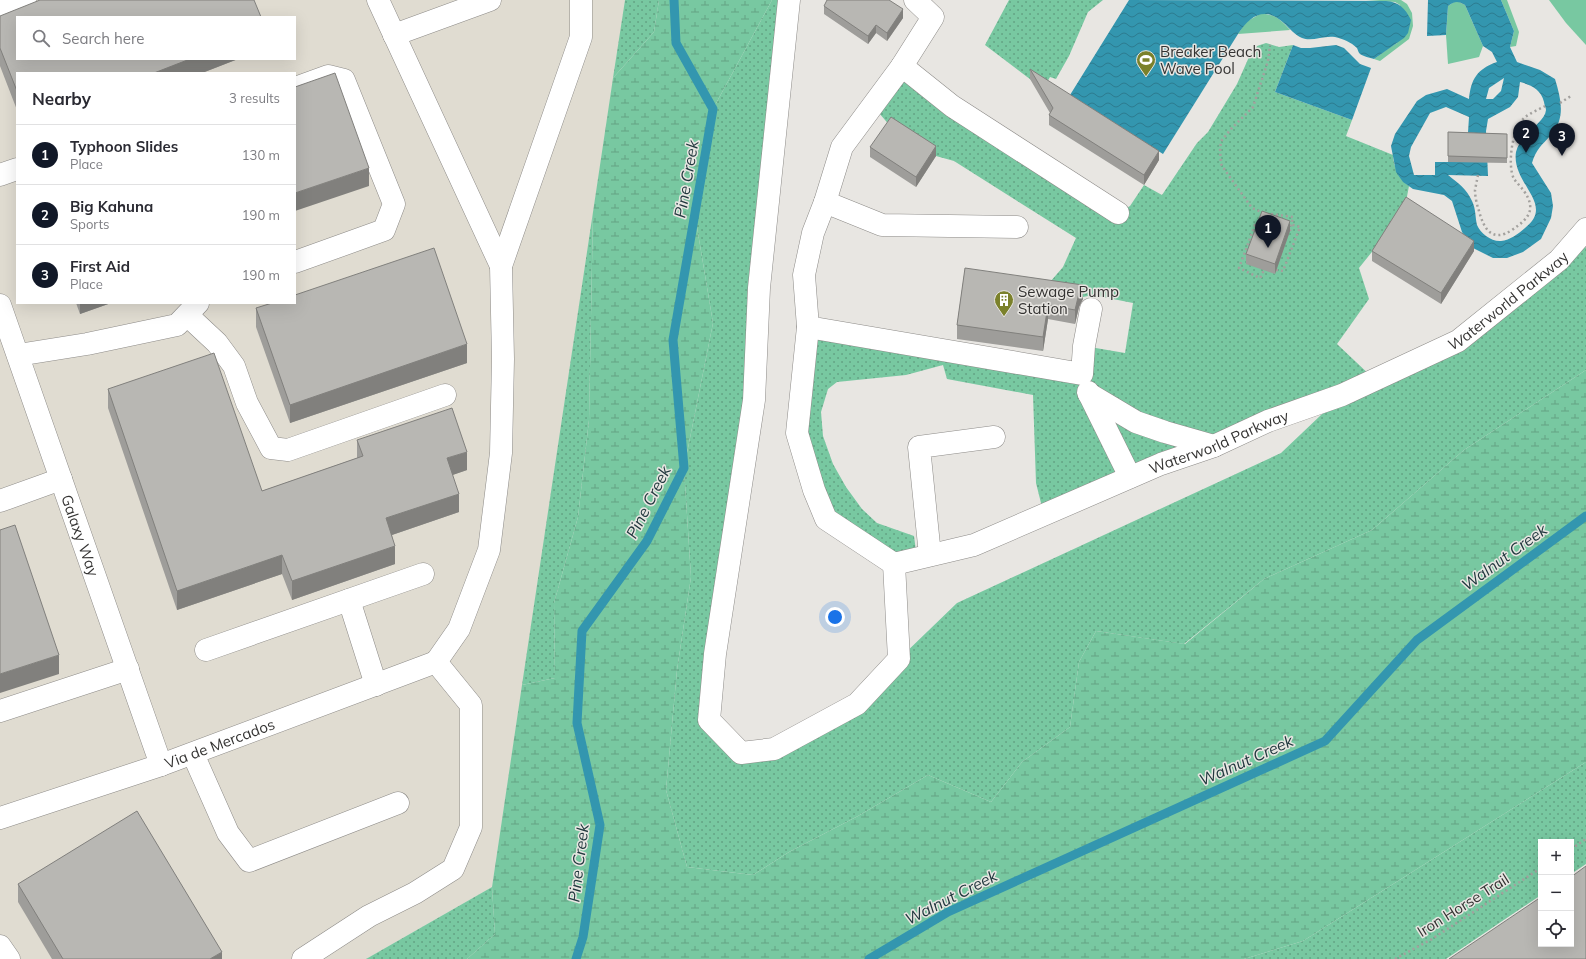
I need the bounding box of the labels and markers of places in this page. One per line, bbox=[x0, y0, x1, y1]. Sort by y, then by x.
place label: Breaker Beach Wave Pool bbox=[1160, 42, 1261, 78]
sports icon: Breaker Beach Wave Pool bbox=[1135, 49, 1157, 77]
pin: 2 bbox=[1513, 120, 1539, 153]
pin: 3 bbox=[1549, 123, 1575, 156]
pin: 1 bbox=[1255, 215, 1281, 248]
place label: Sewage Pump Station bbox=[1018, 282, 1119, 318]
building icon: Sewage Pump Station bbox=[993, 289, 1015, 317]

